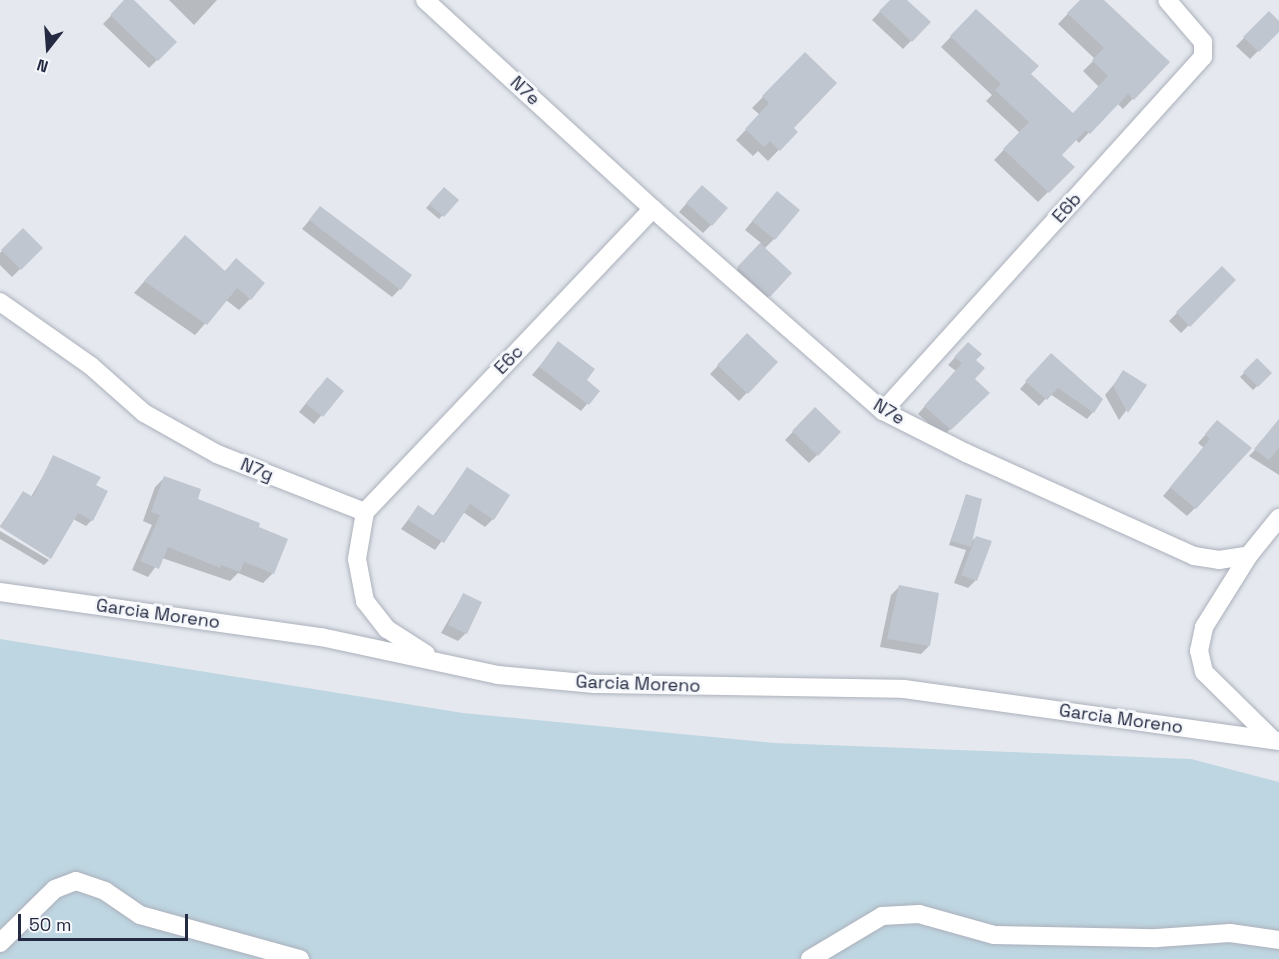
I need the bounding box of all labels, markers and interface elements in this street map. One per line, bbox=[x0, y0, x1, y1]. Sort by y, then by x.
north arrow bbox=[18, 18, 78, 78]
text: N bbox=[34, 54, 51, 77]
street label: N7e bbox=[506, 72, 544, 110]
street label: E6b bbox=[1048, 189, 1086, 227]
street label: E6c bbox=[490, 341, 528, 379]
street label: N7e bbox=[869, 394, 909, 430]
street label: N7g bbox=[237, 454, 277, 486]
street label: Garcia Moreno bbox=[95, 595, 221, 633]
street label: Garcia Moreno bbox=[575, 671, 701, 697]
street label: Garcia Moreno bbox=[1058, 700, 1184, 738]
scale bar bbox=[21, 902, 190, 940]
text: 50 m bbox=[29, 913, 71, 936]

